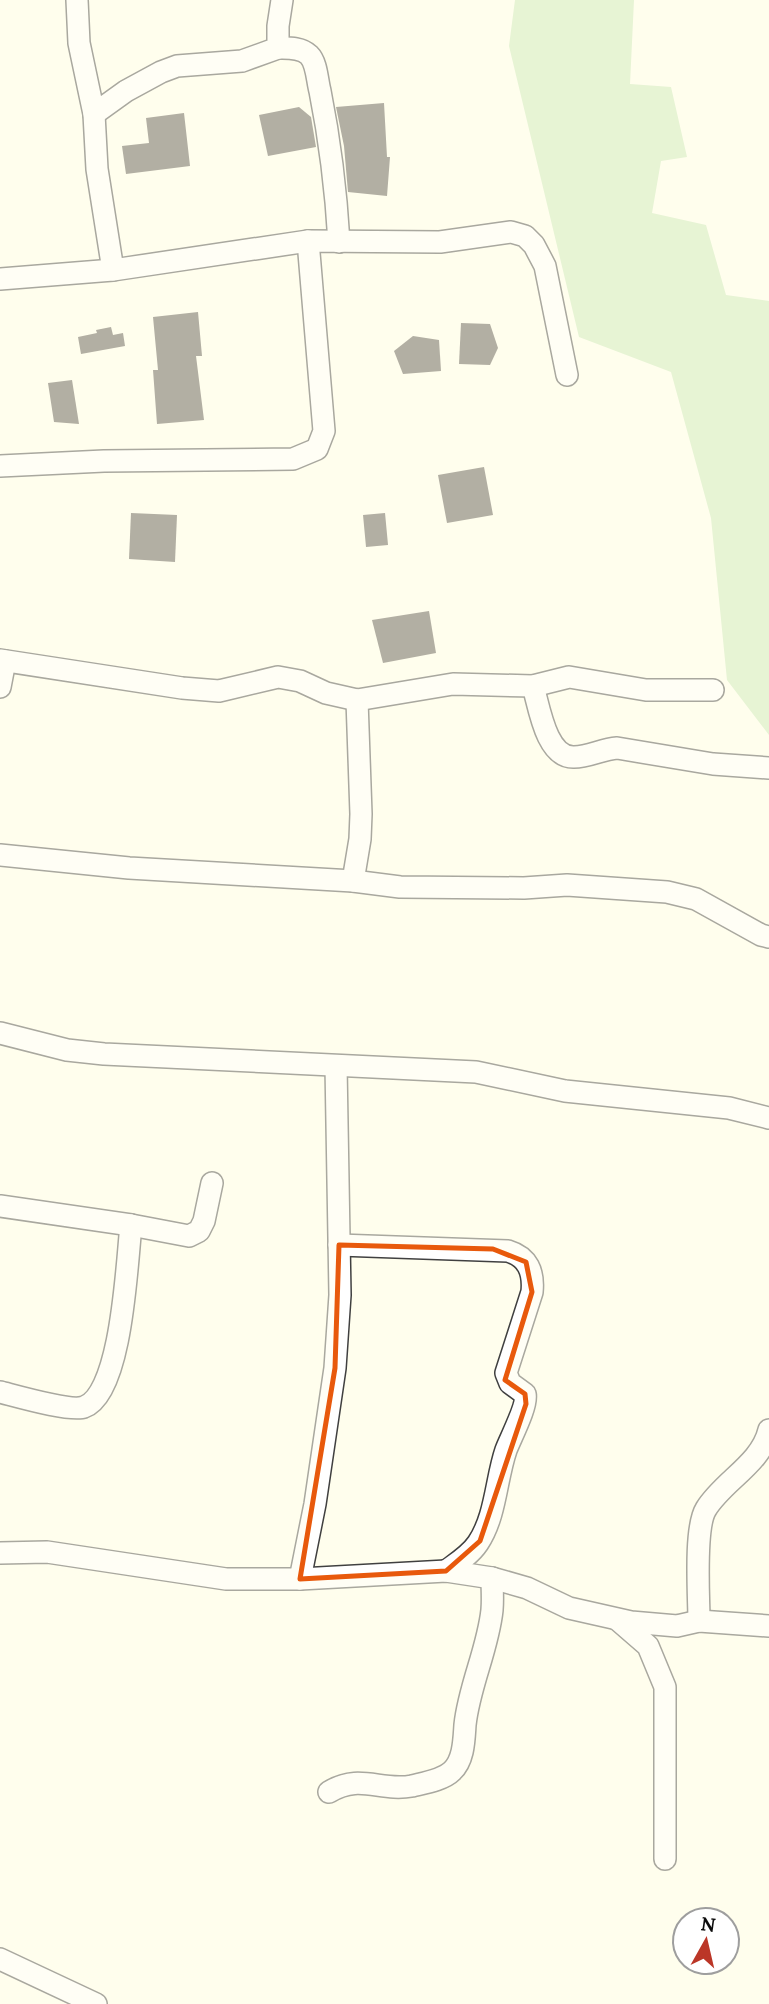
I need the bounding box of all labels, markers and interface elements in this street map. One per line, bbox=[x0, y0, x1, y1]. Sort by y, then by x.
north arrow bbox=[671, 1906, 741, 1976]
text: N bbox=[699, 1911, 718, 1937]

